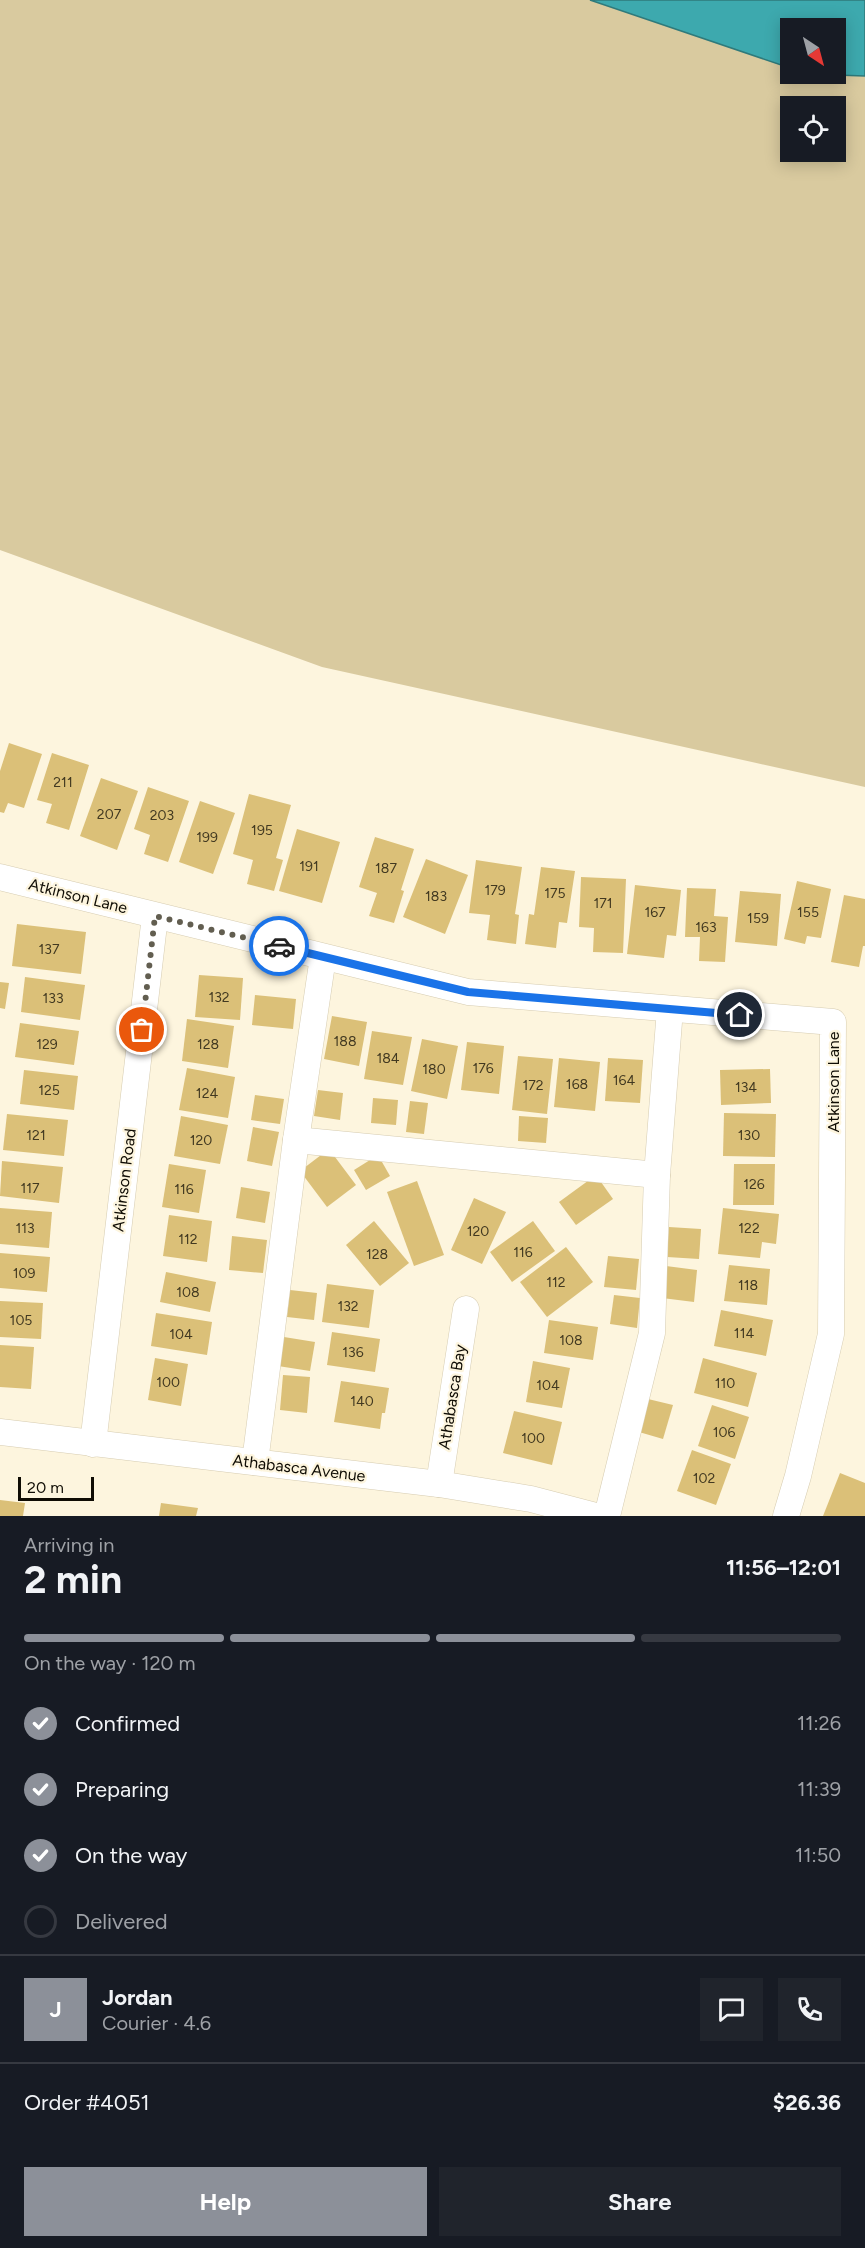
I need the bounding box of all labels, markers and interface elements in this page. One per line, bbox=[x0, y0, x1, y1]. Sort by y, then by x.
north arrow bbox=[780, 18, 846, 84]
map controls bbox=[780, 18, 846, 162]
button: locate bbox=[780, 96, 846, 162]
house number: 211 bbox=[53, 774, 73, 791]
house number: 207 bbox=[97, 806, 122, 823]
house number: 203 bbox=[150, 807, 174, 824]
house number: 195 bbox=[251, 822, 273, 839]
house number: 199 bbox=[196, 829, 218, 846]
house number: 191 bbox=[299, 858, 319, 875]
house number: 187 bbox=[375, 860, 397, 877]
street label: Atkinson Lane bbox=[27, 875, 130, 918]
house number: 179 bbox=[484, 882, 506, 899]
house number: 175 bbox=[544, 885, 566, 902]
house number: 183 bbox=[425, 888, 447, 905]
house number: 171 bbox=[593, 895, 613, 912]
house number: 167 bbox=[644, 904, 666, 921]
house number: 155 bbox=[797, 904, 819, 921]
house number: 159 bbox=[747, 910, 769, 927]
courier bbox=[249, 916, 309, 976]
house number: 163 bbox=[695, 919, 717, 936]
icon: car bbox=[263, 930, 296, 963]
house number: 137 bbox=[39, 941, 60, 958]
house number: 132 bbox=[208, 989, 230, 1006]
pin bbox=[714, 989, 765, 1040]
house number: 133 bbox=[42, 990, 64, 1007]
icon: home bbox=[723, 998, 756, 1031]
pin bbox=[116, 1004, 167, 1055]
icon: bag bbox=[125, 1013, 158, 1046]
street label: Atkinson Lane bbox=[824, 1031, 843, 1133]
house number: 188 bbox=[334, 1033, 356, 1050]
house number: 129 bbox=[36, 1036, 58, 1053]
house number: 128 bbox=[197, 1036, 219, 1053]
house number: 184 bbox=[376, 1050, 400, 1067]
house number: 176 bbox=[472, 1060, 494, 1077]
house number: 180 bbox=[422, 1061, 446, 1078]
house number: 164 bbox=[613, 1072, 636, 1089]
house number: 168 bbox=[566, 1076, 588, 1093]
house number: 172 bbox=[522, 1077, 544, 1094]
house number: 134 bbox=[735, 1079, 757, 1096]
house number: 125 bbox=[38, 1082, 60, 1099]
house number: 124 bbox=[196, 1085, 218, 1102]
house number: 121 bbox=[26, 1127, 46, 1144]
street label: Atkinson Road bbox=[108, 1127, 140, 1233]
house number: 130 bbox=[738, 1127, 760, 1144]
house number: 120 bbox=[190, 1132, 212, 1149]
house number: 126 bbox=[743, 1176, 765, 1193]
house number: 117 bbox=[20, 1180, 40, 1197]
house number: 116 bbox=[174, 1181, 194, 1198]
house number: 113 bbox=[15, 1220, 35, 1237]
house number: 122 bbox=[738, 1220, 760, 1237]
house number: 120 bbox=[467, 1223, 489, 1240]
house number: 112 bbox=[178, 1231, 198, 1248]
house number: 116 bbox=[513, 1244, 533, 1261]
house number: 128 bbox=[366, 1246, 388, 1263]
house number: 109 bbox=[13, 1265, 35, 1282]
house number: 112 bbox=[546, 1274, 566, 1291]
house number: 118 bbox=[738, 1277, 758, 1294]
house number: 108 bbox=[176, 1284, 200, 1301]
house number: 132 bbox=[337, 1298, 359, 1315]
house number: 105 bbox=[10, 1312, 32, 1329]
house number: 114 bbox=[734, 1325, 754, 1342]
house number: 104 bbox=[169, 1326, 193, 1343]
house number: 108 bbox=[559, 1332, 583, 1349]
street label: Athabasca Bay bbox=[434, 1343, 470, 1451]
house number: 136 bbox=[342, 1344, 364, 1361]
house number: 100 bbox=[156, 1374, 180, 1391]
house number: 110 bbox=[715, 1375, 735, 1392]
house number: 104 bbox=[536, 1377, 560, 1394]
house number: 140 bbox=[350, 1393, 374, 1410]
house number: 106 bbox=[713, 1424, 735, 1441]
house number: 100 bbox=[521, 1430, 545, 1447]
street label: Athabasca Avenue bbox=[231, 1450, 367, 1486]
house number: 102 bbox=[693, 1470, 715, 1487]
scale bar bbox=[18, 1474, 94, 1502]
text: 20 m bbox=[27, 1478, 64, 1497]
text: Arriving in bbox=[24, 1533, 114, 1557]
text: 11:56–12:01 bbox=[726, 1554, 841, 1581]
text: 2 min bbox=[24, 1556, 122, 1603]
text: On the way · 120 m bbox=[24, 1651, 195, 1675]
icon: check bbox=[24, 1707, 57, 1740]
text: Confirmed bbox=[75, 1710, 180, 1737]
text: 11:26 bbox=[797, 1711, 841, 1735]
icon: check bbox=[24, 1773, 57, 1806]
text: Preparing bbox=[75, 1776, 169, 1803]
text: 11:39 bbox=[797, 1777, 841, 1801]
icon: check bbox=[24, 1839, 57, 1872]
text: On the way bbox=[75, 1842, 187, 1869]
text: 11:50 bbox=[795, 1843, 841, 1867]
text: Delivered bbox=[75, 1908, 168, 1935]
button: chat bbox=[700, 1978, 763, 2041]
button: phone bbox=[778, 1978, 841, 2041]
text: Jordan bbox=[102, 1984, 173, 2011]
text: J bbox=[49, 1996, 62, 2023]
text: Courier · 4.6 bbox=[102, 2011, 211, 2035]
text: Order #4051 bbox=[24, 2089, 150, 2116]
text: $26.36 bbox=[773, 2089, 841, 2116]
button: Help bbox=[24, 2167, 427, 2236]
button: Share bbox=[439, 2167, 841, 2236]

